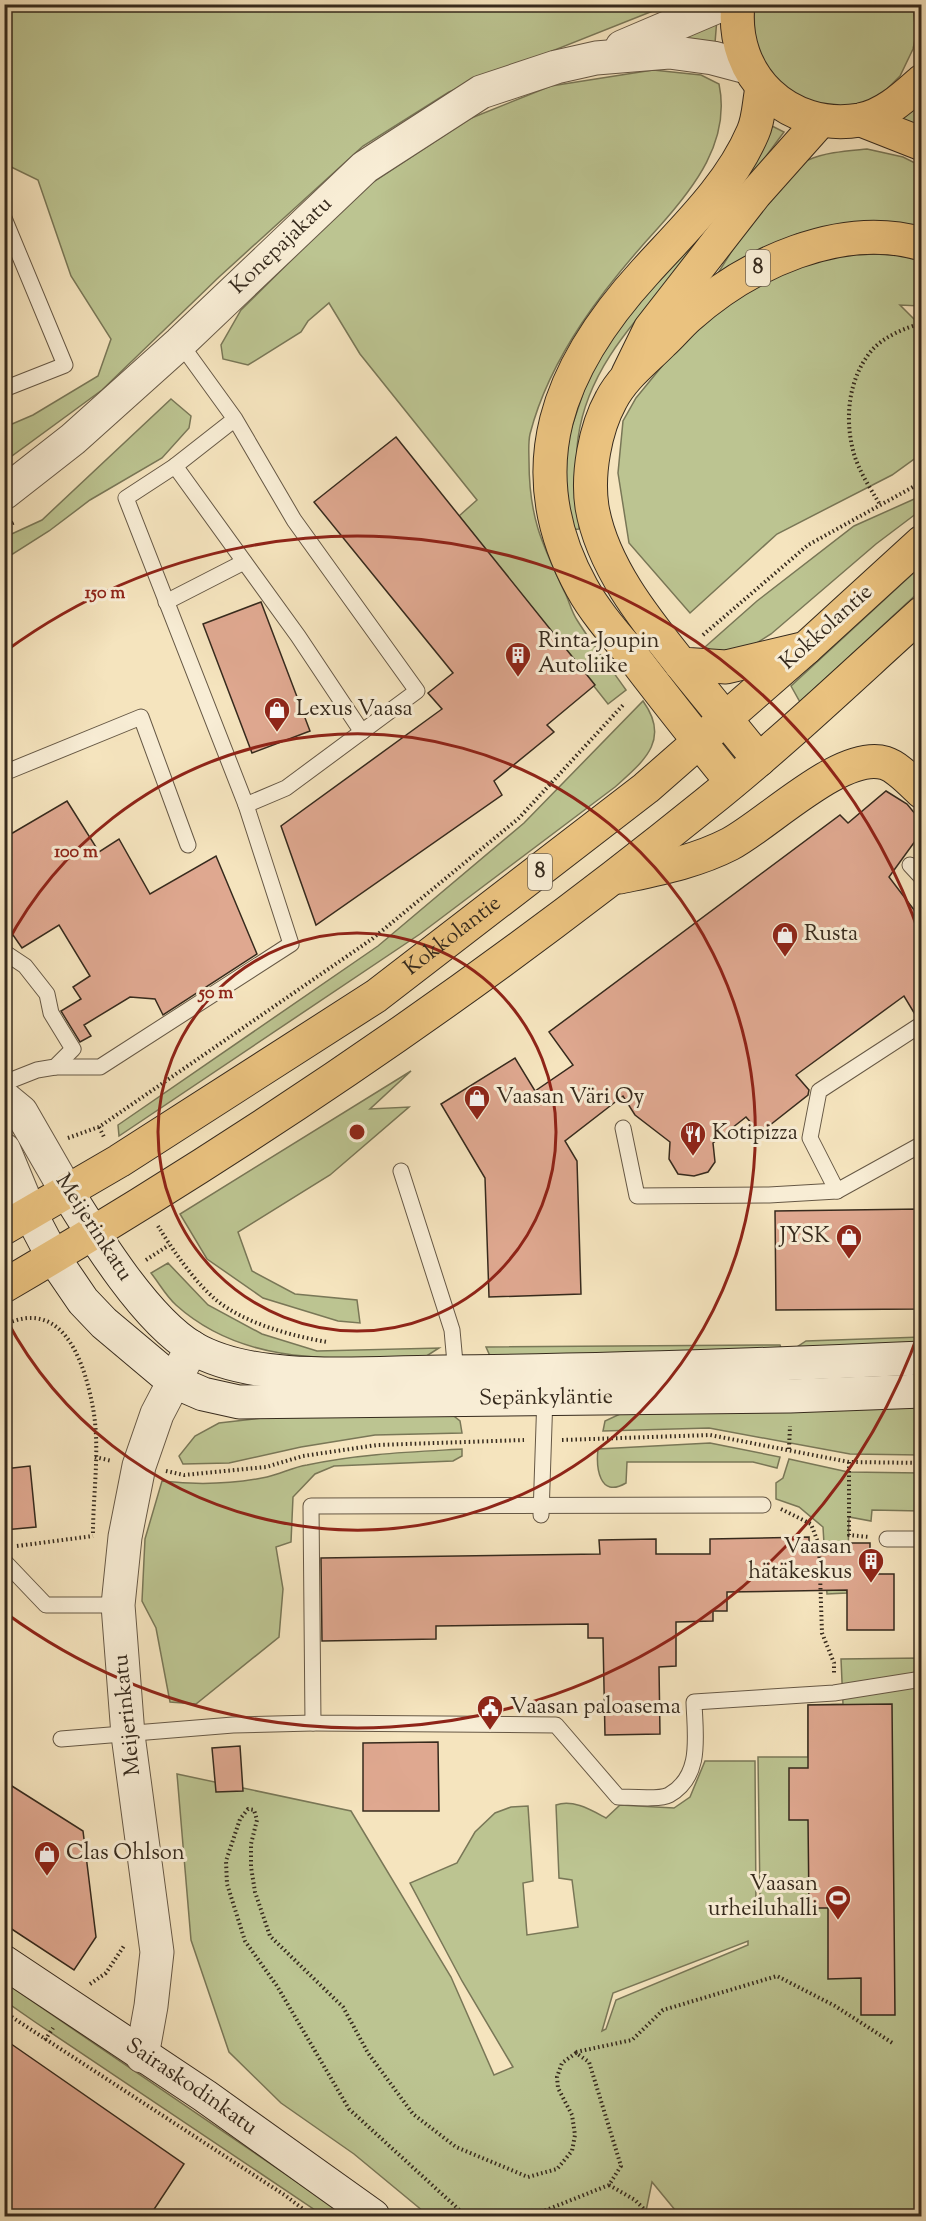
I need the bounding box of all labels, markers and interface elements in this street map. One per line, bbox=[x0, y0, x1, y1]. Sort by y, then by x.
street label: Konepajakatu bbox=[224, 189, 340, 303]
road number: 8 bbox=[746, 250, 770, 286]
street label: Kokkolantie bbox=[773, 578, 881, 678]
text: 150 m bbox=[85, 581, 125, 607]
place label: Rinta-Joupin Autoliike bbox=[538, 626, 660, 683]
building icon: Rinta-Joupin Autoliike bbox=[503, 640, 533, 678]
place label: Lexus Vaasa bbox=[296, 694, 413, 726]
shop icon: Lexus Vaasa bbox=[262, 695, 292, 733]
text: 100 m bbox=[54, 840, 98, 866]
road number: 8 bbox=[528, 854, 552, 890]
street label: Kokkolantie bbox=[398, 889, 509, 984]
place label: Rusta bbox=[804, 919, 858, 951]
shop icon: Rusta bbox=[770, 920, 800, 958]
text: 50 m bbox=[197, 981, 233, 1007]
place label: Vaasan Väri Oy bbox=[496, 1082, 644, 1114]
shop icon: Vaasan Väri Oy bbox=[462, 1083, 492, 1121]
place label: Kotipizza bbox=[712, 1118, 798, 1150]
restaurant icon: Kotipizza bbox=[678, 1119, 708, 1157]
centre of rings bbox=[347, 1122, 367, 1142]
street label: Meijerinkatu bbox=[46, 1168, 140, 1288]
place label: JYSK bbox=[779, 1221, 830, 1253]
shop icon: JYSK bbox=[834, 1222, 864, 1260]
street label: Sepänkyläntie bbox=[479, 1382, 613, 1415]
place label: Vaasan hätäkeskus bbox=[748, 1532, 852, 1589]
building icon: Vaasan hätäkeskus bbox=[856, 1546, 886, 1584]
street label: Meijerinkatu bbox=[106, 1652, 150, 1778]
place label: Vaasan paloasema bbox=[510, 1692, 681, 1724]
public building icon: Vaasan paloasema bbox=[475, 1693, 505, 1731]
place label: Clas Ohlson bbox=[66, 1838, 185, 1870]
shop icon: Clas Ohlson bbox=[32, 1839, 62, 1877]
place label: Vaasan urheiluhalli bbox=[708, 1869, 818, 1926]
sports icon: Vaasan urheiluhalli bbox=[823, 1883, 853, 1921]
street label: Sairaskodinkatu bbox=[118, 2031, 264, 2144]

